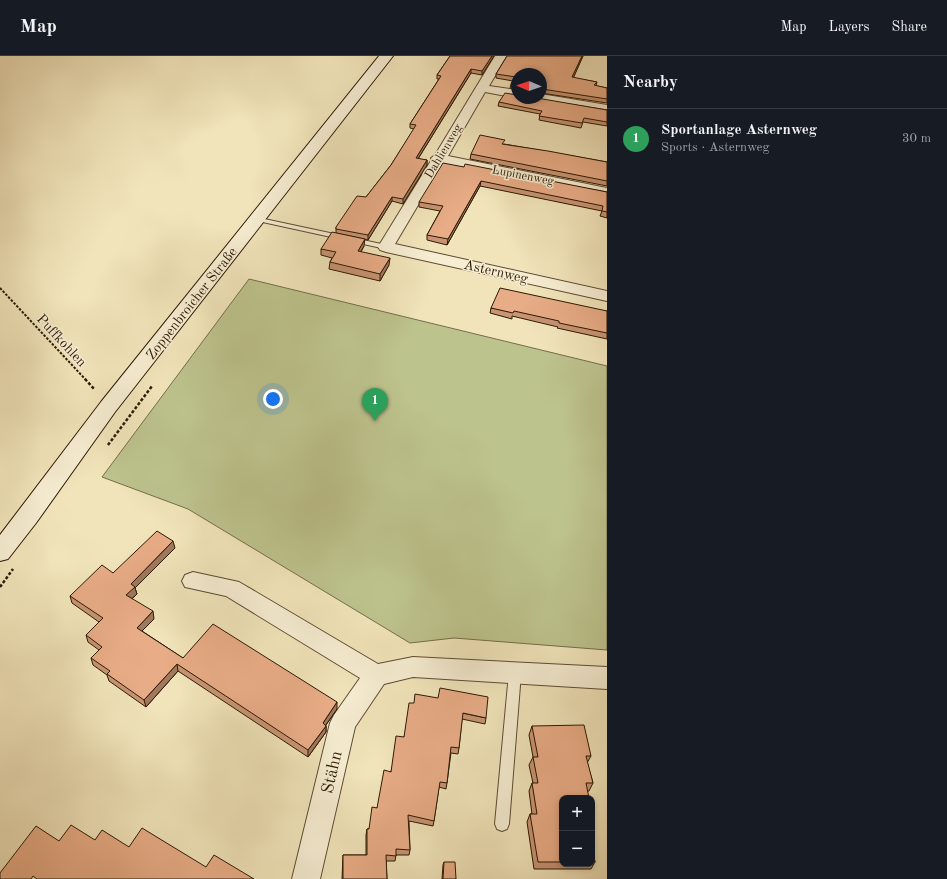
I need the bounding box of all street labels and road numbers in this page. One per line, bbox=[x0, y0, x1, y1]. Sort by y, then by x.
street label: Dahlienweg bbox=[423, 122, 465, 181]
street label: Lupinenweg bbox=[491, 164, 555, 188]
street label: Zoppenbroicher Straße bbox=[144, 245, 240, 362]
street label: Asternweg bbox=[462, 258, 530, 286]
street label: Puffkohlen bbox=[34, 312, 89, 370]
street label: Stähn bbox=[319, 749, 346, 795]

